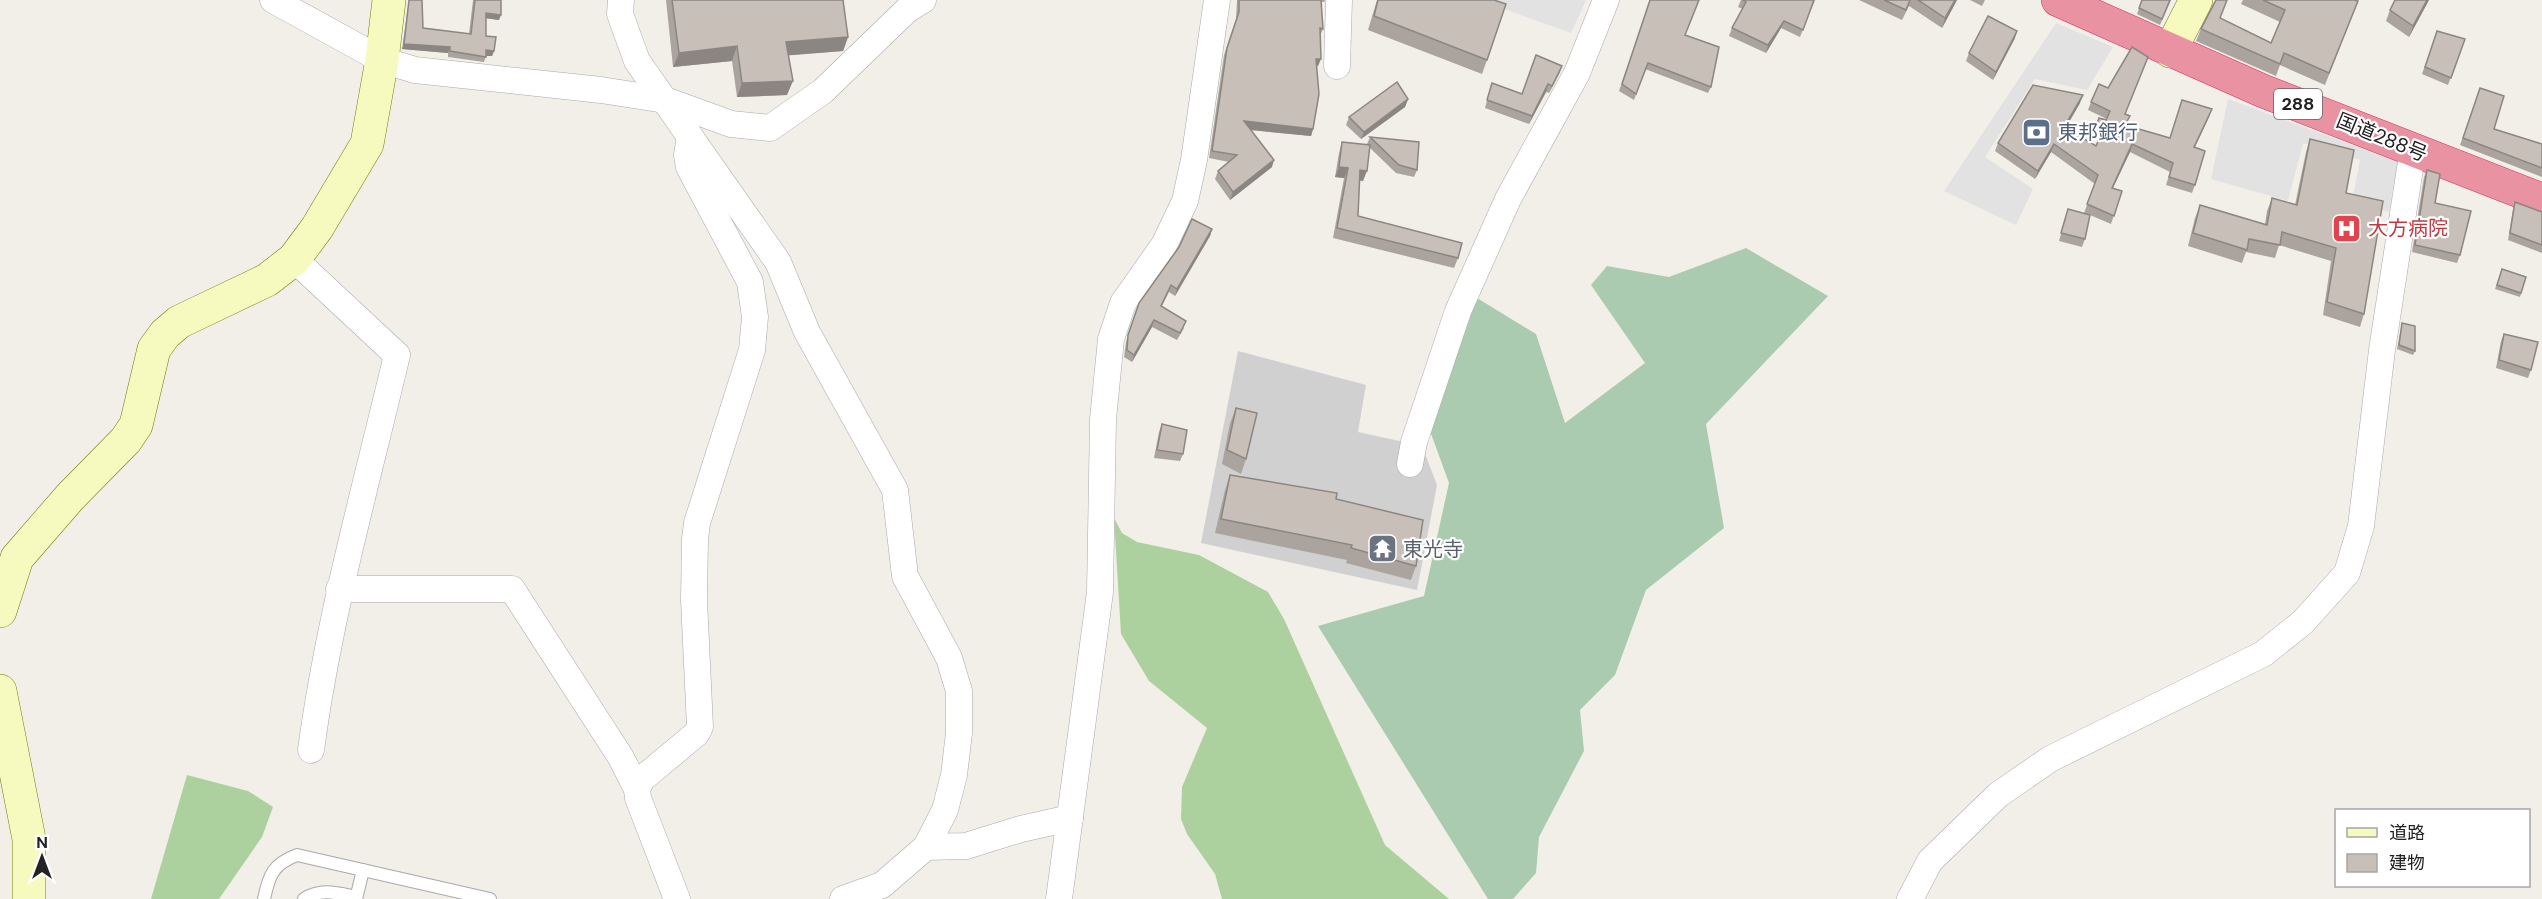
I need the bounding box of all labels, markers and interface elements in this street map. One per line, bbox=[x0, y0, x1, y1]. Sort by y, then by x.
road number: 288 bbox=[2274, 89, 2322, 119]
street label: 国道288号 bbox=[2333, 107, 2431, 167]
bank icon: 東邦銀行 bbox=[2021, 116, 2053, 148]
place label: 東邦銀行 bbox=[2058, 119, 2138, 145]
hospital icon: 大方病院 bbox=[2331, 212, 2363, 244]
place label: 大方病院 bbox=[2368, 215, 2448, 241]
temple icon: 東光寺 bbox=[1366, 533, 1398, 565]
place label: 東光寺 bbox=[1403, 536, 1463, 562]
legend bbox=[2335, 809, 2530, 887]
text: 道路 bbox=[2389, 821, 2425, 845]
north arrow bbox=[12, 827, 72, 887]
text: N bbox=[36, 832, 48, 853]
text: 建物 bbox=[2389, 851, 2425, 875]

